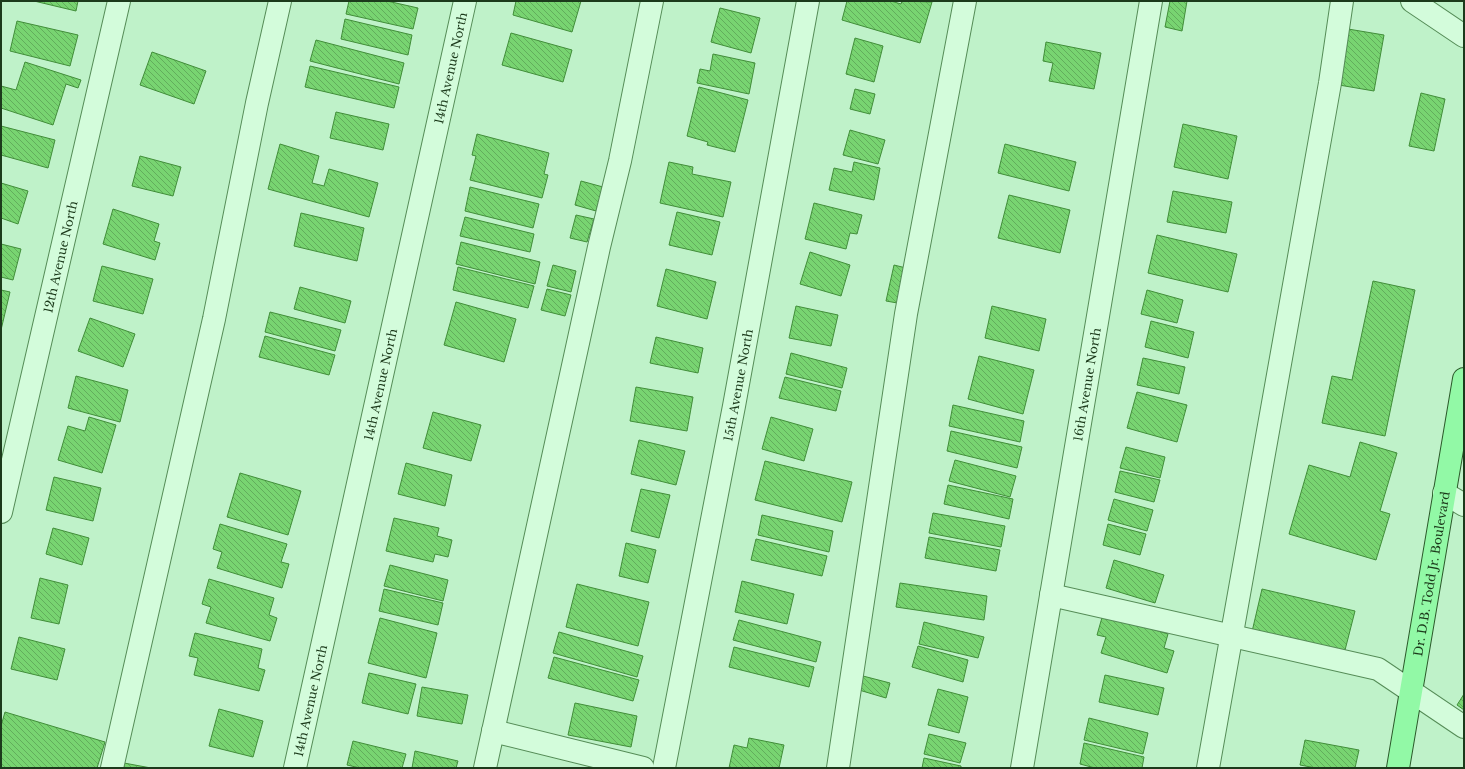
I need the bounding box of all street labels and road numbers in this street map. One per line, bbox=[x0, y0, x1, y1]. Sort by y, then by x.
street label: 14th Avenue North bbox=[430, 11, 470, 125]
street label: 12th Avenue North bbox=[40, 199, 80, 314]
street label: 16th Avenue North bbox=[1070, 326, 1103, 442]
street label: 14th Avenue North bbox=[360, 327, 400, 442]
street label: 15th Avenue North bbox=[720, 328, 755, 443]
street label: Dr. D.B. Todd Jr. Boulevard bbox=[1410, 490, 1452, 657]
street label: 14th Avenue North bbox=[290, 643, 330, 758]

